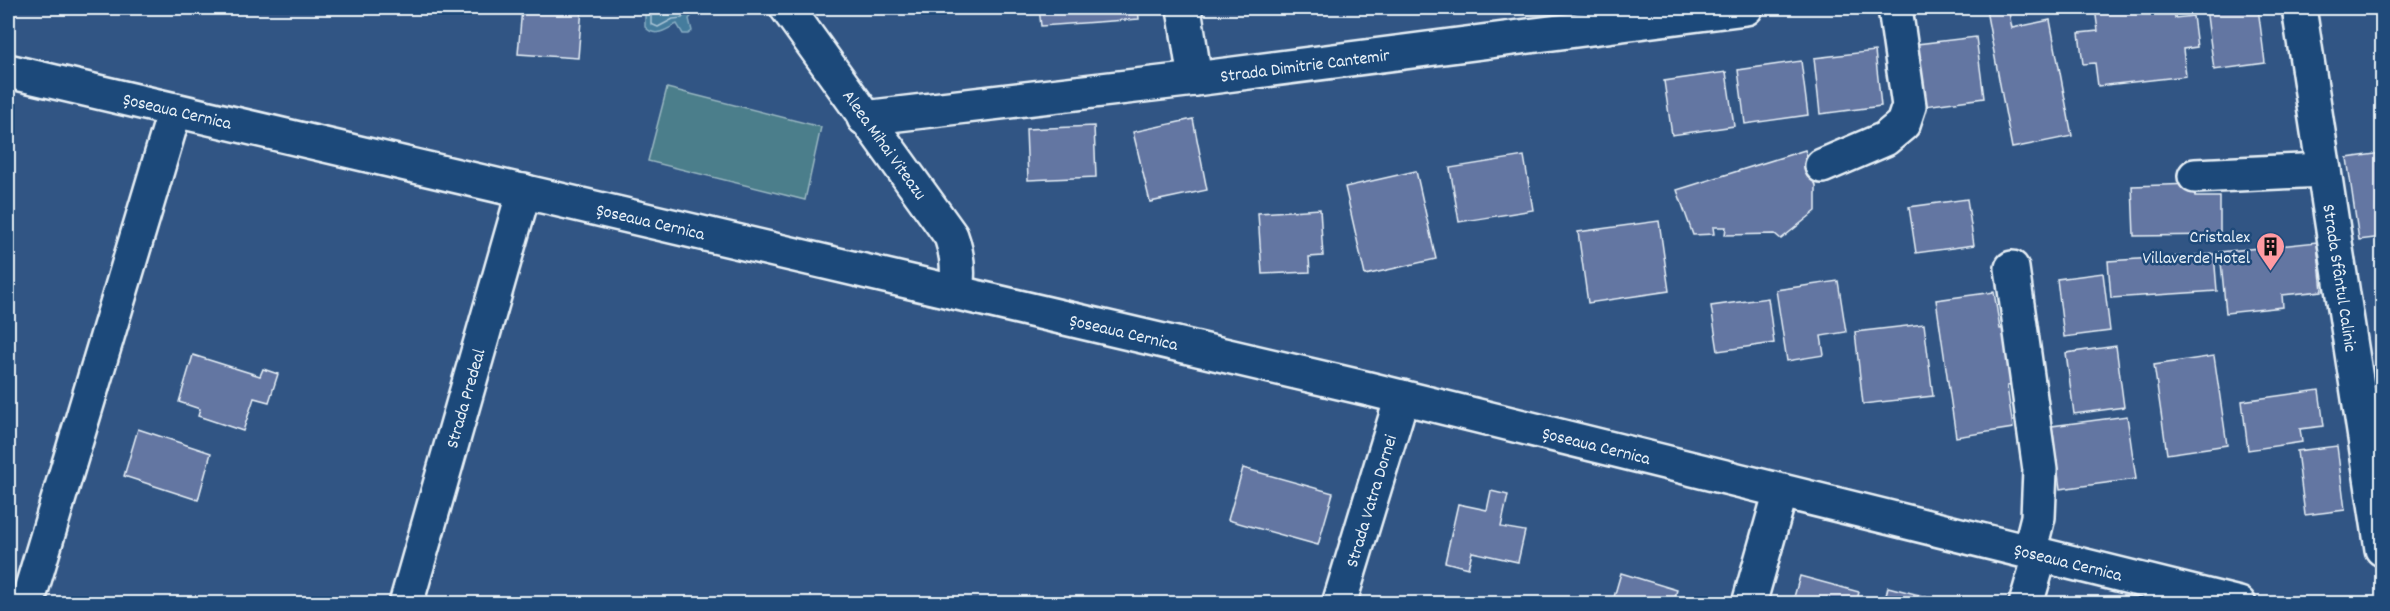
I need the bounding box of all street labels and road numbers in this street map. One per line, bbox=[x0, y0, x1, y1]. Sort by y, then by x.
street label: Strada Dimitrie Cantemir bbox=[1219, 44, 1392, 91]
street label: Aleea Mihai Viteazu bbox=[835, 86, 931, 206]
street label: Șoseaua Cernica bbox=[120, 88, 234, 138]
street label: Șoseaua Cernica bbox=[593, 199, 707, 248]
street label: Strada Sfântul Calinic bbox=[2314, 203, 2362, 354]
street label: Șoseaua Cernica bbox=[1067, 309, 1181, 359]
street label: Strada Predeal bbox=[441, 345, 494, 452]
street label: Șoseaua Cernica bbox=[1539, 422, 1653, 473]
street label: Strada Vatra Dornei bbox=[1341, 432, 1405, 571]
street label: Șoseaua Cernica bbox=[2011, 539, 2125, 590]

